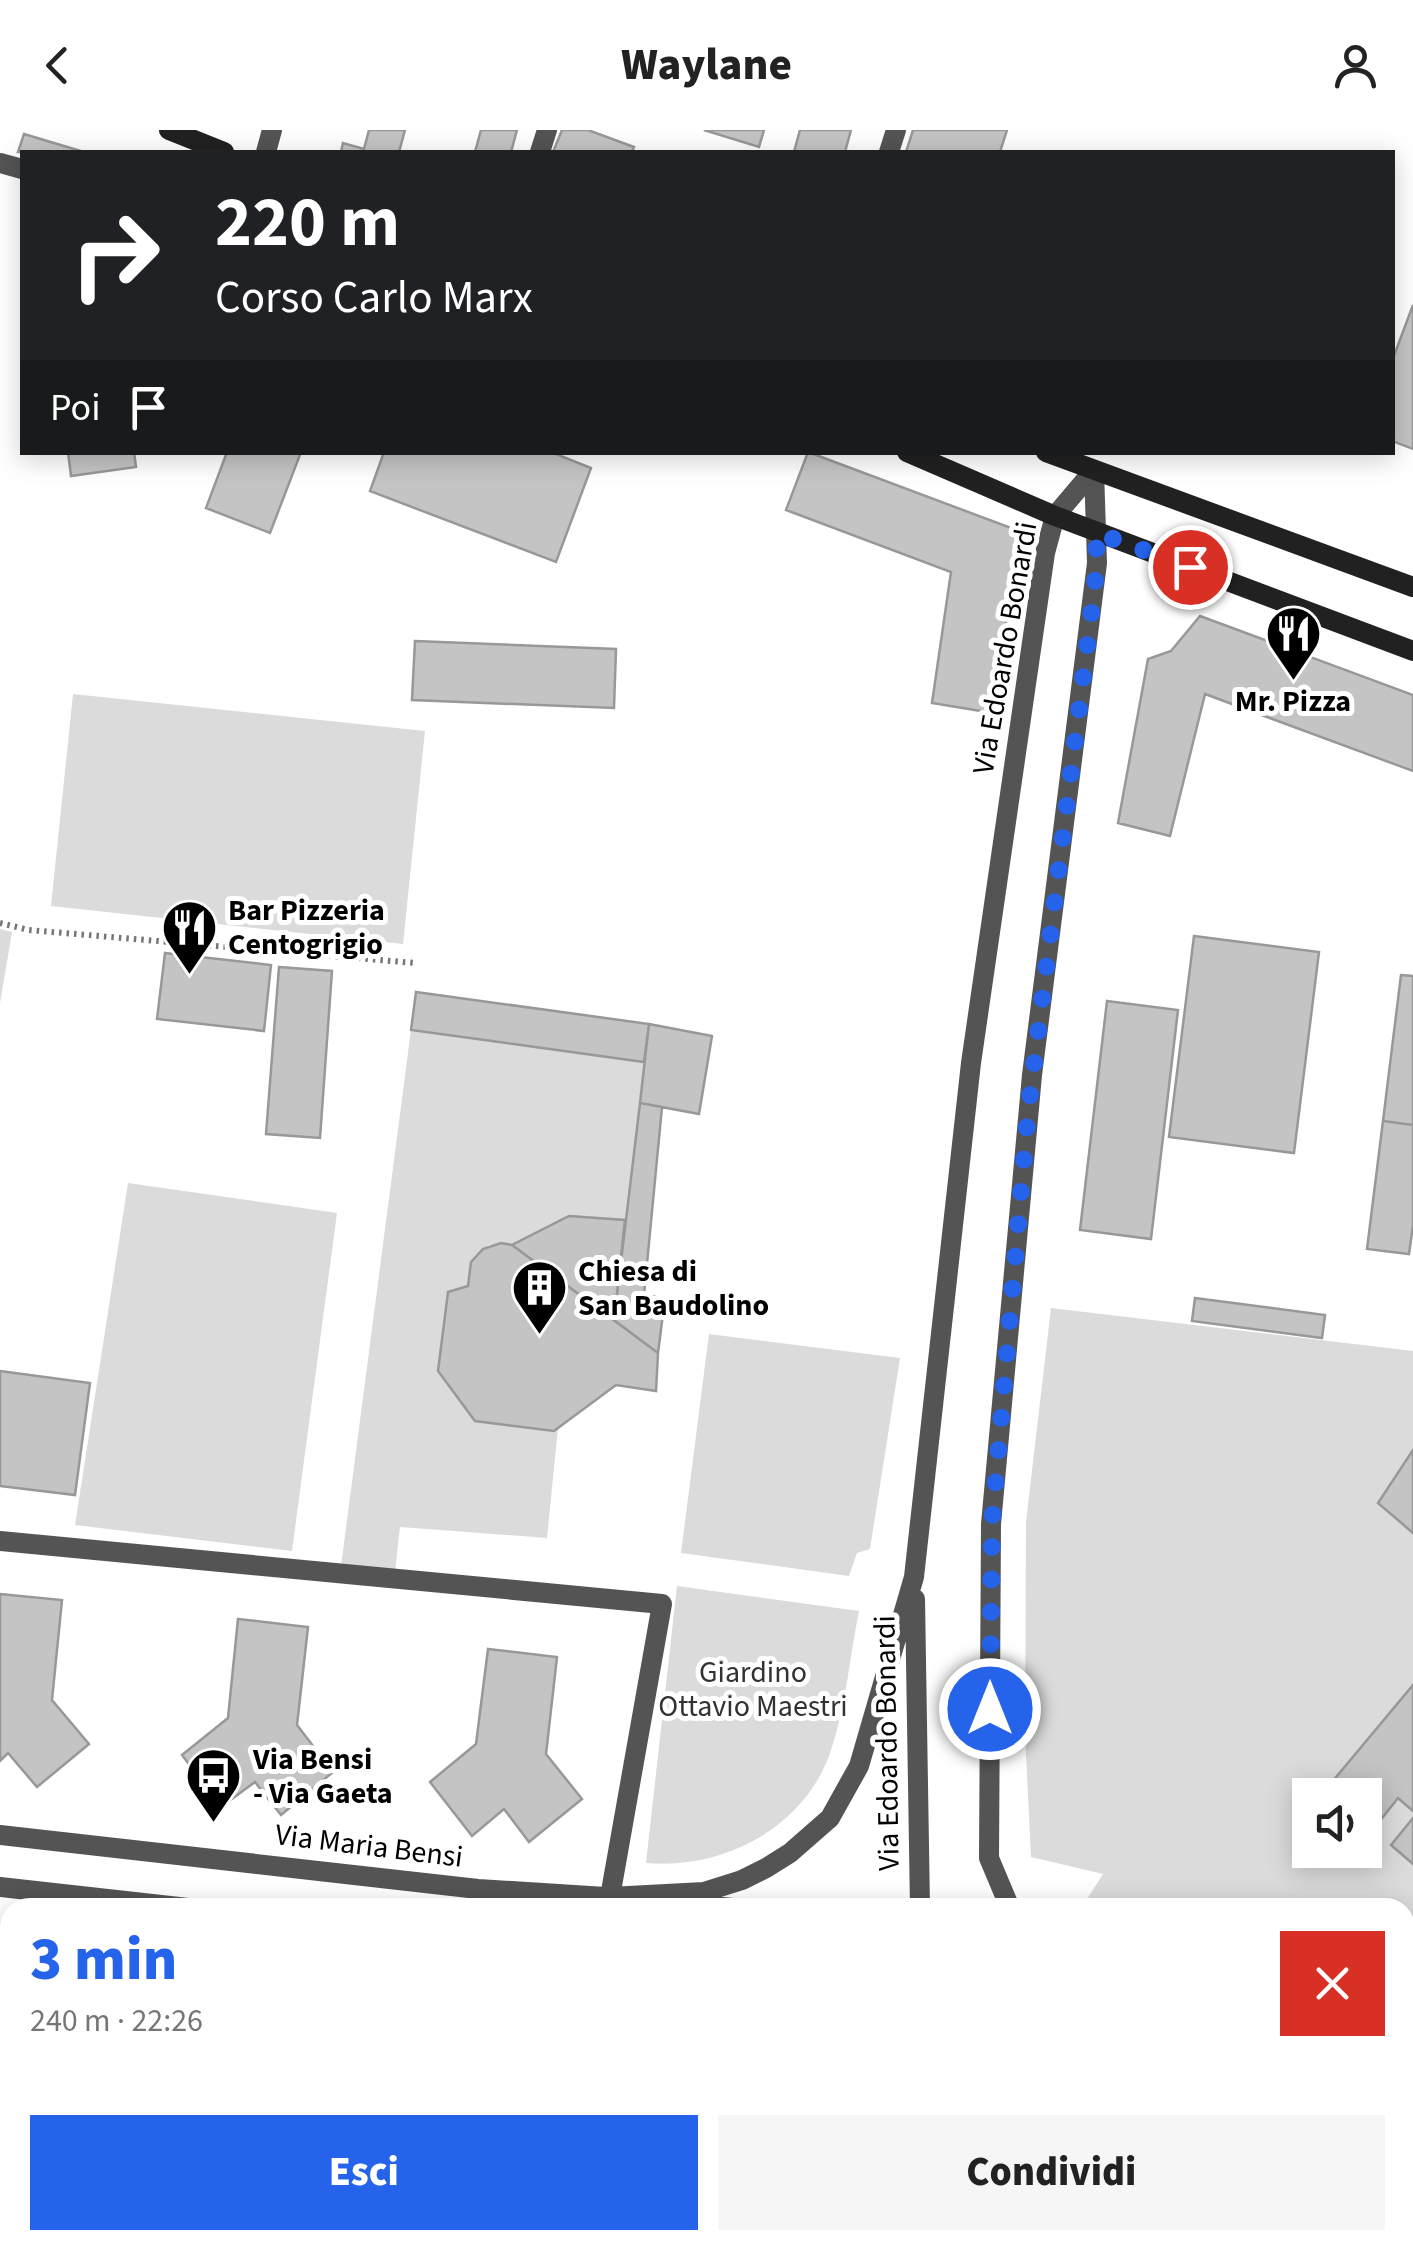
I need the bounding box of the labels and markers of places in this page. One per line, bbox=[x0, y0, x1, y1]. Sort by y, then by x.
pin bbox=[1148, 525, 1233, 610]
restaurant icon: Mr. Pizza bbox=[1263, 603, 1323, 682]
place label: Mr. Pizza bbox=[1235, 680, 1351, 723]
place label: Bar Pizzeria Centogrigio bbox=[228, 889, 385, 966]
restaurant icon: Bar Pizzeria Centogrigio bbox=[159, 897, 219, 976]
place label: Chiesa di San Baudolino bbox=[578, 1250, 769, 1327]
building icon: Chiesa di San Baudolino bbox=[509, 1258, 569, 1337]
place label: Via Bensi - Via Gaeta bbox=[252, 1738, 393, 1815]
bus stop icon: Via Bensi - Via Gaeta bbox=[184, 1746, 244, 1825]

